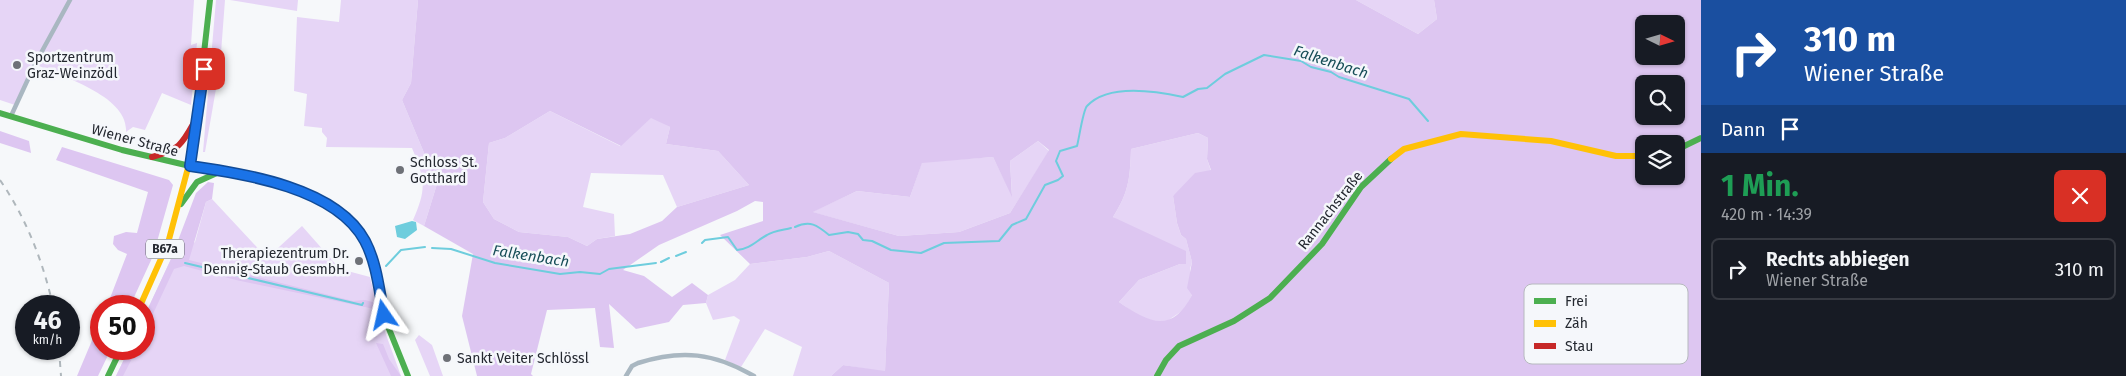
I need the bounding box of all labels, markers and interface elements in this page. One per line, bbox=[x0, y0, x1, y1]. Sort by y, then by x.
north arrow bbox=[1635, 15, 1685, 65]
map controls bbox=[1635, 15, 1685, 185]
text: 310 m bbox=[1804, 18, 1896, 60]
icon: right bbox=[1721, 20, 1786, 85]
water label: Falkenbach bbox=[1291, 42, 1371, 82]
pin bbox=[183, 48, 225, 90]
place label: Sportzentrum Graz-Weinzödl bbox=[27, 49, 118, 82]
icon: arrive bbox=[190, 55, 218, 83]
marker: Sportzentrum Graz-Weinzödl bbox=[11, 59, 23, 71]
text: Wiener Straße bbox=[1804, 60, 1944, 87]
button: search bbox=[1635, 75, 1685, 125]
icon: arrive bbox=[1776, 115, 1804, 143]
text: Dann bbox=[1721, 118, 1766, 141]
street label: Wiener Straße bbox=[90, 121, 180, 160]
button: layers bbox=[1635, 135, 1685, 185]
place label: Schloss St. Gotthard bbox=[410, 154, 477, 187]
marker: Schloss St. Gotthard bbox=[394, 164, 406, 176]
street label: Rannachstraße bbox=[1294, 168, 1366, 253]
text: 1 Min. bbox=[1721, 168, 1799, 204]
button: close bbox=[2054, 170, 2106, 222]
text: 420 m · 14:39 bbox=[1721, 205, 1812, 224]
road number: B67a bbox=[146, 240, 184, 258]
water label: Falkenbach bbox=[491, 241, 571, 271]
place label: Therapiezentrum Dr. Dennig-Staub GesmbH. bbox=[203, 245, 349, 278]
text: Rechts abbiegen bbox=[1766, 248, 1909, 271]
marker: Therapiezentrum Dr. Dennig-Staub GesmbH. bbox=[353, 255, 365, 267]
icon: right bbox=[1723, 255, 1751, 283]
text: 310 m bbox=[2055, 258, 2104, 281]
text: Wiener Straße bbox=[1766, 271, 1868, 290]
legend bbox=[1524, 284, 1688, 364]
position arrow bbox=[357, 288, 409, 340]
text: Frei bbox=[1565, 293, 1588, 310]
speed limit sign: 50 bbox=[90, 295, 155, 360]
text: 46 bbox=[33, 306, 62, 336]
text: Zäh bbox=[1565, 315, 1588, 332]
text: km/h bbox=[33, 333, 62, 347]
text: Stau bbox=[1565, 338, 1593, 355]
place label: Sankt Veiter Schlössl bbox=[457, 350, 589, 367]
marker: Sankt Veiter Schlössl bbox=[441, 352, 453, 364]

